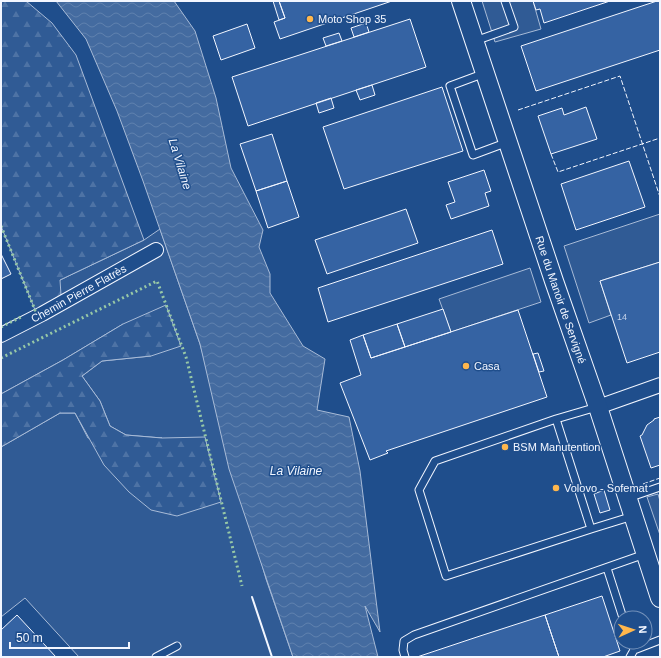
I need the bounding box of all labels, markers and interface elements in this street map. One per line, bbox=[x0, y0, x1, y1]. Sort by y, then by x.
place label: Moto Shop 35 bbox=[318, 13, 387, 25]
marker: Moto Shop 35 bbox=[305, 14, 315, 24]
water label: La Vilaine bbox=[166, 137, 194, 191]
street label: Rue du Manoir de Servigné bbox=[533, 234, 588, 365]
street label: Chemin Pierre Flatrès bbox=[29, 262, 129, 325]
house number: 14 bbox=[617, 312, 627, 322]
place label: Casa bbox=[474, 360, 501, 372]
marker: Casa bbox=[461, 361, 471, 371]
place label: BSM Manutention bbox=[513, 441, 600, 453]
marker: BSM Manutention bbox=[500, 442, 510, 452]
water label: La Vilaine bbox=[270, 464, 323, 478]
place label: Volovo - Sofemat bbox=[564, 482, 648, 494]
marker: Volovo - Sofemat bbox=[551, 483, 561, 493]
north arrow bbox=[613, 610, 653, 650]
scale bar bbox=[10, 624, 129, 650]
text: N bbox=[637, 625, 649, 634]
text: 50 m bbox=[16, 631, 43, 645]

